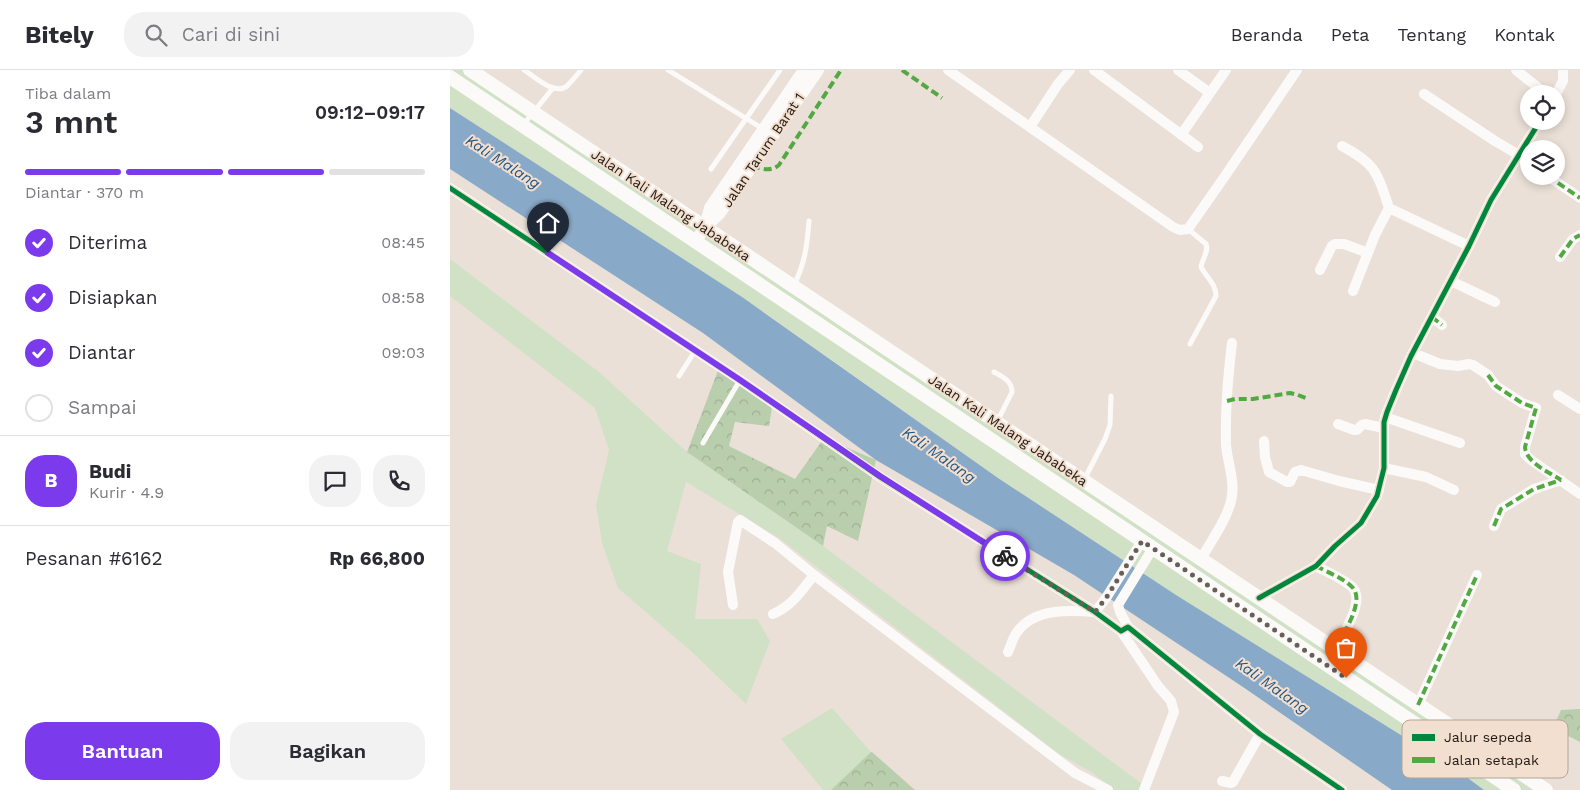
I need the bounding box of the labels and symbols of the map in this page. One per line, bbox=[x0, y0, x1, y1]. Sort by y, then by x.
street label: Jalan Tarum Barat 1 bbox=[719, 90, 807, 210]
water label: Kali Malang bbox=[462, 131, 544, 193]
street label: Jalan Kali Malang Jababeka bbox=[588, 146, 754, 264]
pin bbox=[527, 202, 569, 253]
street label: Jalan Kali Malang Jababeka bbox=[925, 370, 1091, 490]
water label: Kali Malang bbox=[899, 423, 979, 487]
courier bbox=[980, 531, 1030, 581]
pin bbox=[1325, 627, 1367, 678]
water label: Kali Malang bbox=[1232, 654, 1312, 718]
legend bbox=[1402, 720, 1568, 778]
text: Jalur sepeda bbox=[1444, 729, 1532, 745]
text: Jalan setapak bbox=[1444, 752, 1539, 768]

